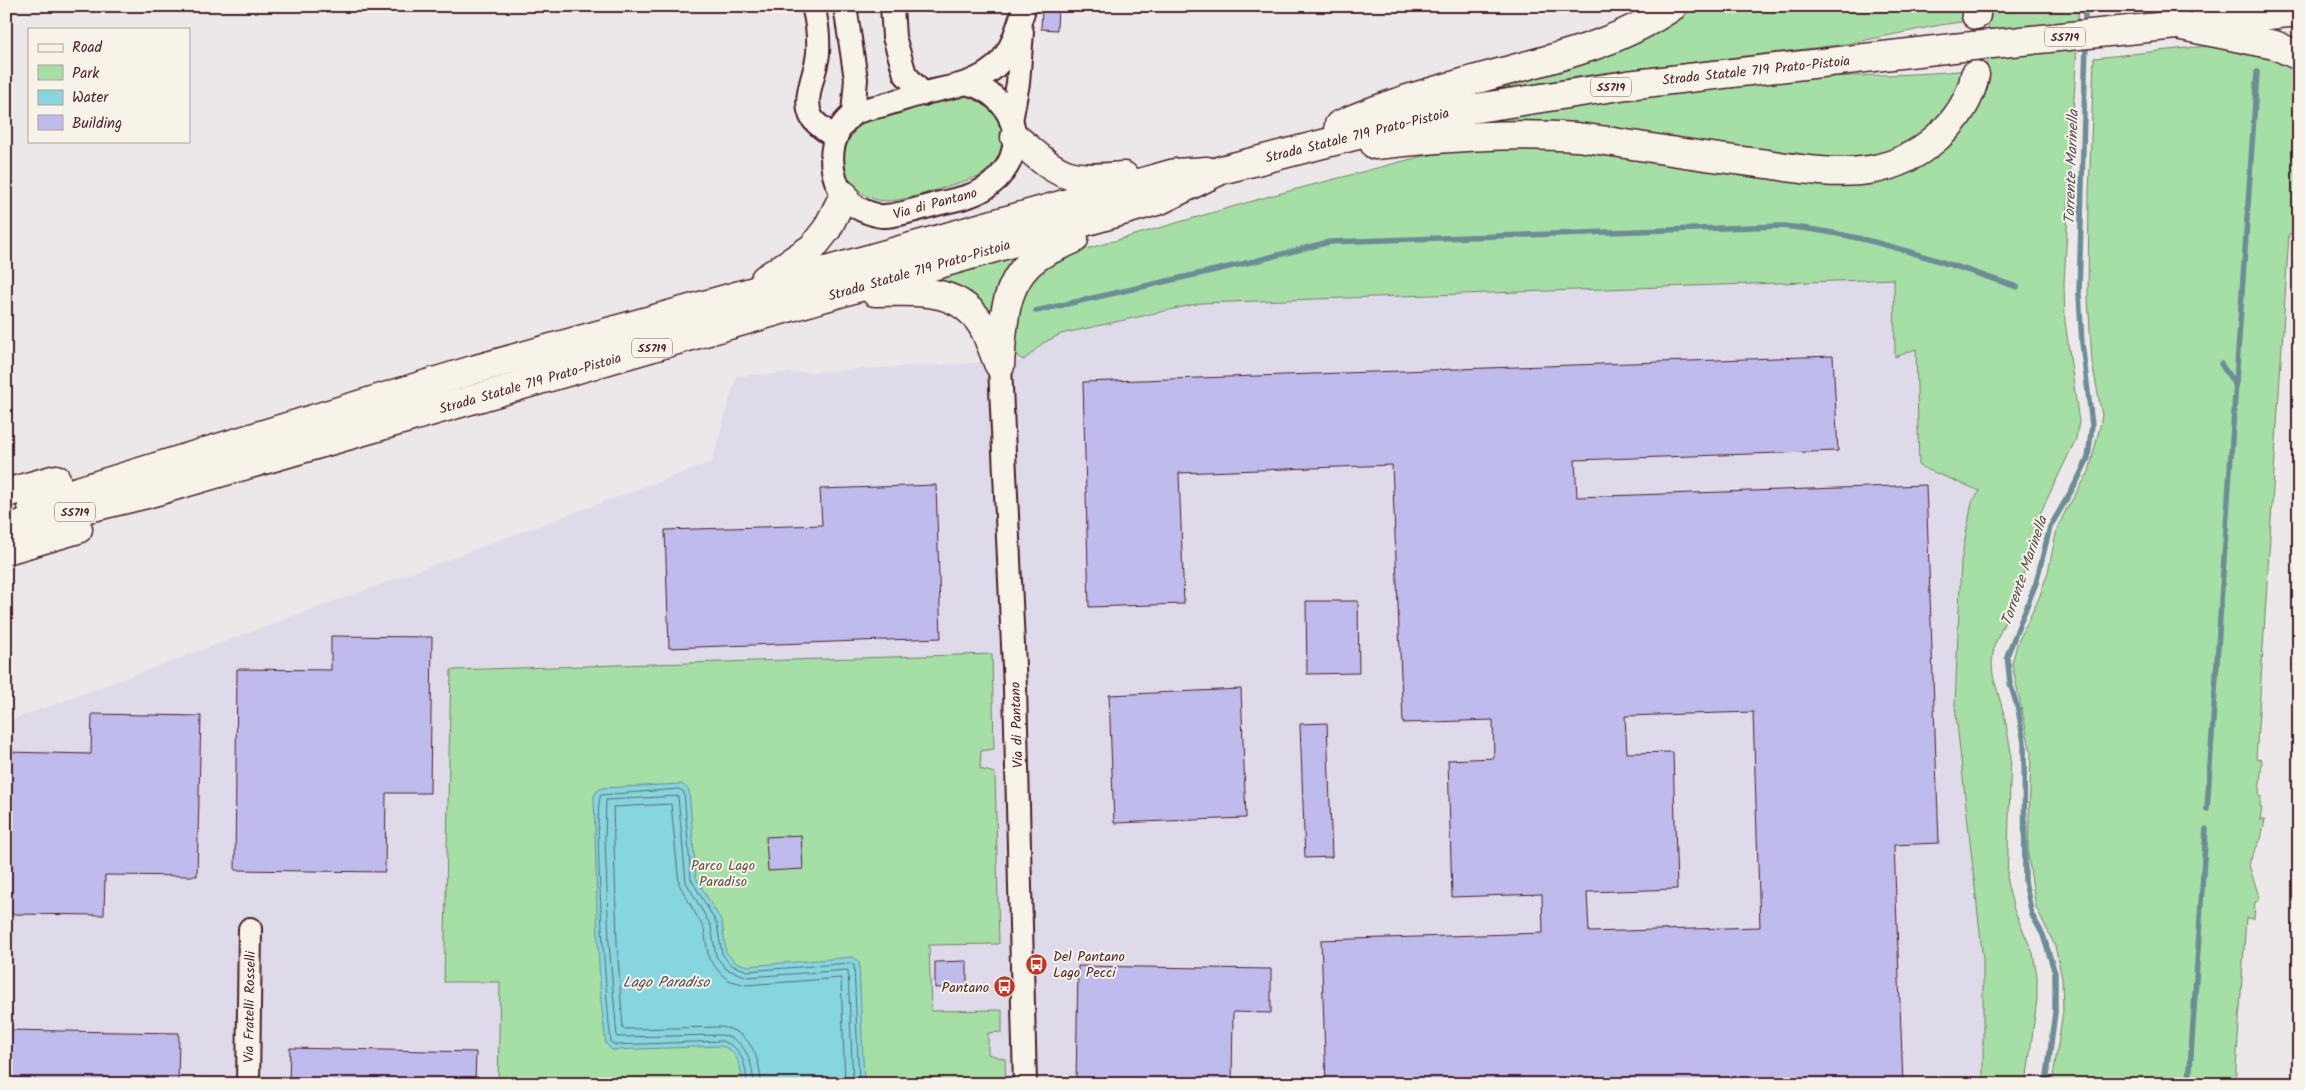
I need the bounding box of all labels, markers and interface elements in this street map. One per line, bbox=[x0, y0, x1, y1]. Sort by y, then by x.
legend bbox=[28, 28, 190, 142]
road number: SS719 bbox=[2045, 28, 2085, 46]
text: Road bbox=[72, 36, 103, 60]
street label: Strada Statale 719 Prato-Pistoia bbox=[1661, 50, 1851, 92]
text: Park bbox=[72, 62, 100, 86]
road number: SS719 bbox=[1591, 77, 1631, 96]
text: Water bbox=[72, 86, 109, 110]
street label: Strada Statale 719 Prato-Pistoia bbox=[1263, 102, 1452, 169]
water label: Torrente Marinella bbox=[2058, 108, 2086, 225]
text: Building bbox=[72, 112, 122, 136]
street label: Via di Pantano bbox=[891, 182, 980, 226]
street label: Strada Statale 719 Prato-Pistoia bbox=[825, 234, 1013, 308]
road number: SS719 bbox=[632, 338, 672, 358]
street label: Strada Statale 719 Prato-Pistoia bbox=[436, 347, 624, 421]
road number: SS719 bbox=[55, 502, 95, 522]
water label: Torrente Marinella bbox=[1995, 512, 2055, 629]
street label: Via di Pantano bbox=[1004, 681, 1029, 768]
park label: Parco Lago Paradiso bbox=[691, 855, 755, 893]
place label: Del Pantano Lago Pecci bbox=[1053, 946, 1125, 984]
street label: Via Fratelli Rosselli bbox=[238, 950, 262, 1063]
bus stop icon: Del Pantano Lago Pecci bbox=[1025, 952, 1049, 976]
water label: Lago Paradiso bbox=[623, 971, 710, 995]
bus stop icon: Pantano bbox=[993, 975, 1017, 999]
place label: Pantano bbox=[942, 977, 989, 999]

